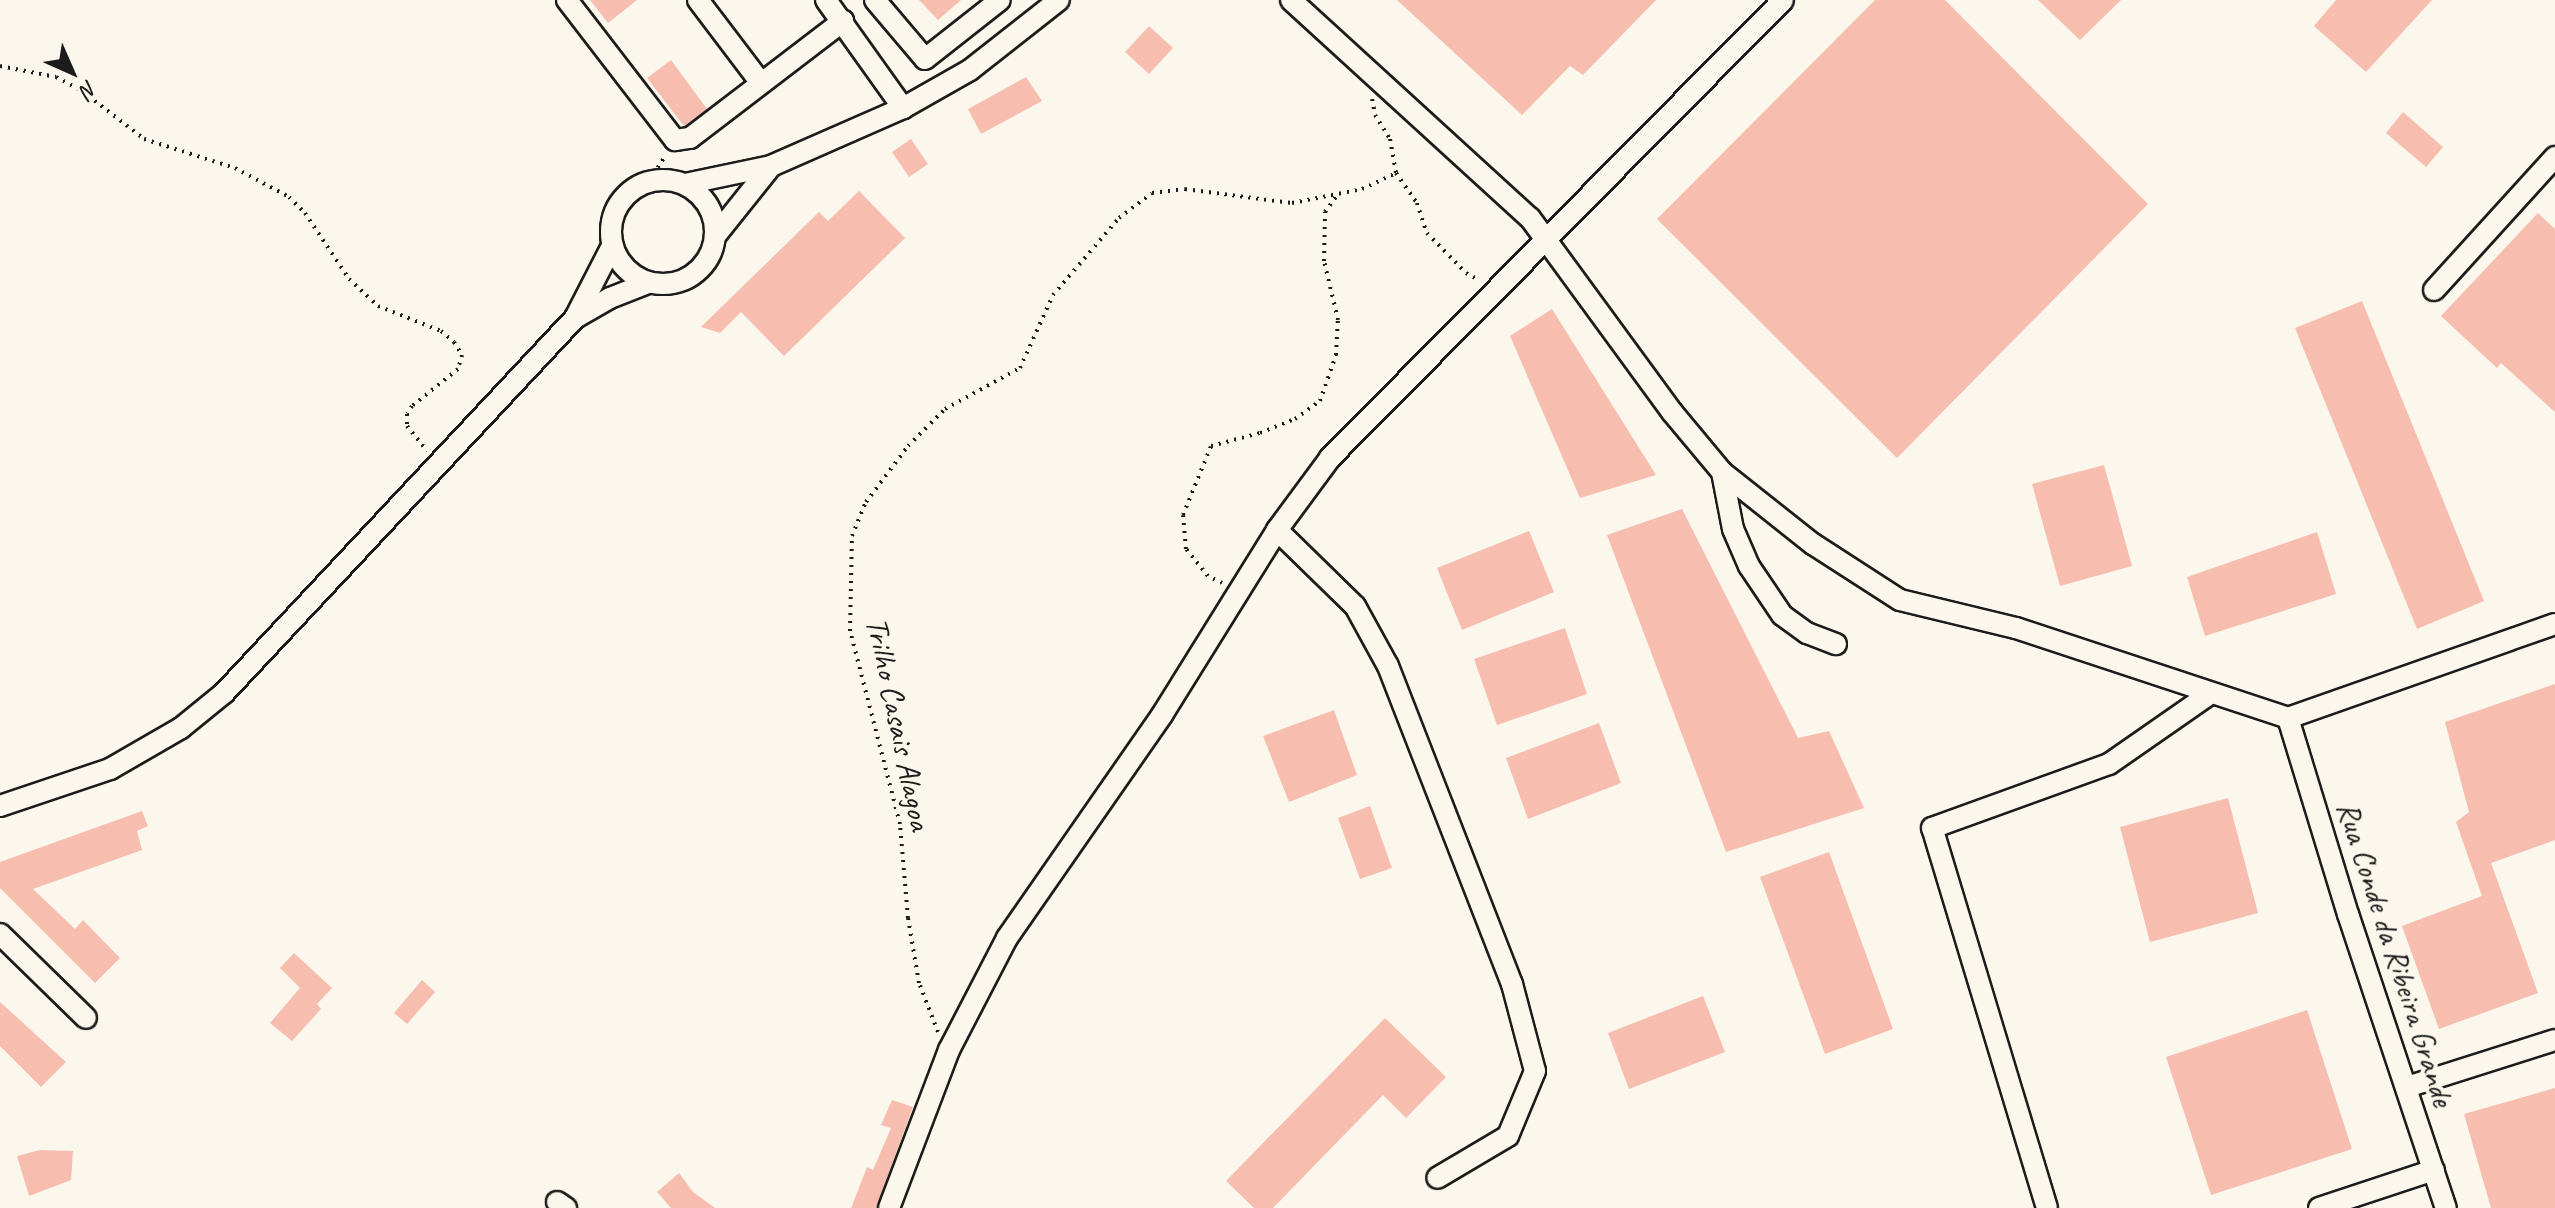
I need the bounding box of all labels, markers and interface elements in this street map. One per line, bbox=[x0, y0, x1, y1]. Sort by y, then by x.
north arrow bbox=[32, 32, 112, 112]
text: N bbox=[74, 74, 104, 104]
street label: Trilho Casais Alagoa bbox=[857, 614, 939, 834]
street label: Rua Conde da Ribeira Grande bbox=[2327, 796, 2463, 1112]

